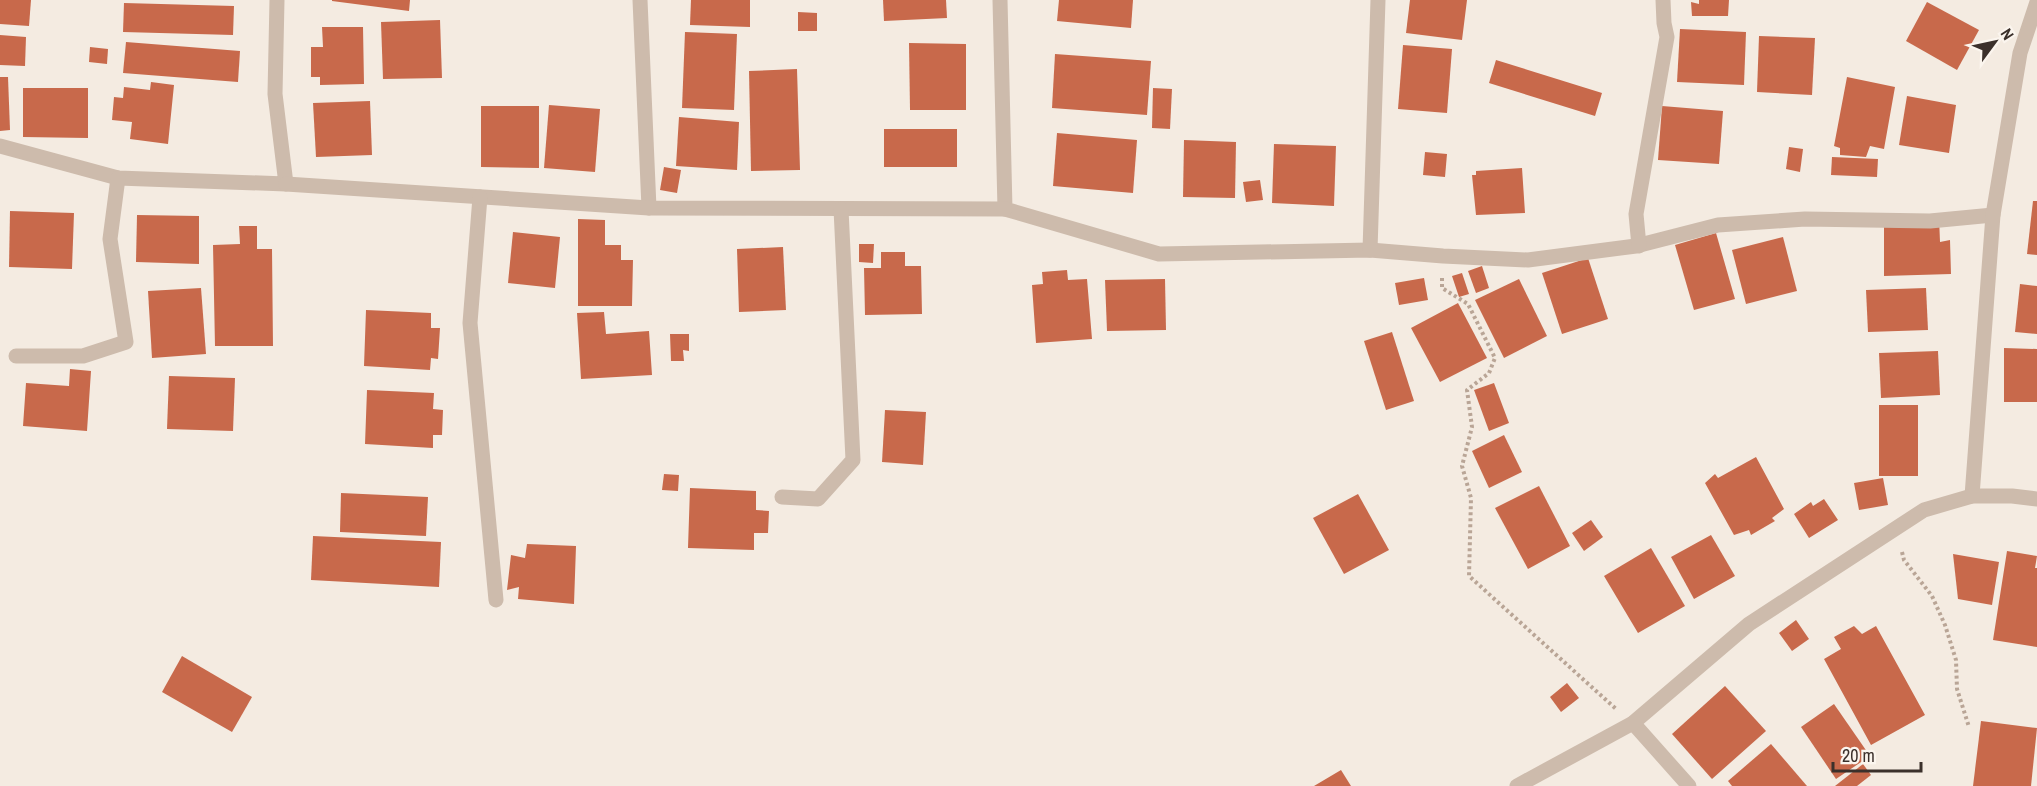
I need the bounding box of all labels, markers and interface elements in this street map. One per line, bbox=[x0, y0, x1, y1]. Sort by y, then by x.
north arrow bbox=[1965, 12, 2025, 72]
text: N bbox=[1996, 24, 2019, 44]
scale bar bbox=[1833, 735, 1922, 773]
text: 20 m bbox=[1842, 743, 1875, 768]

